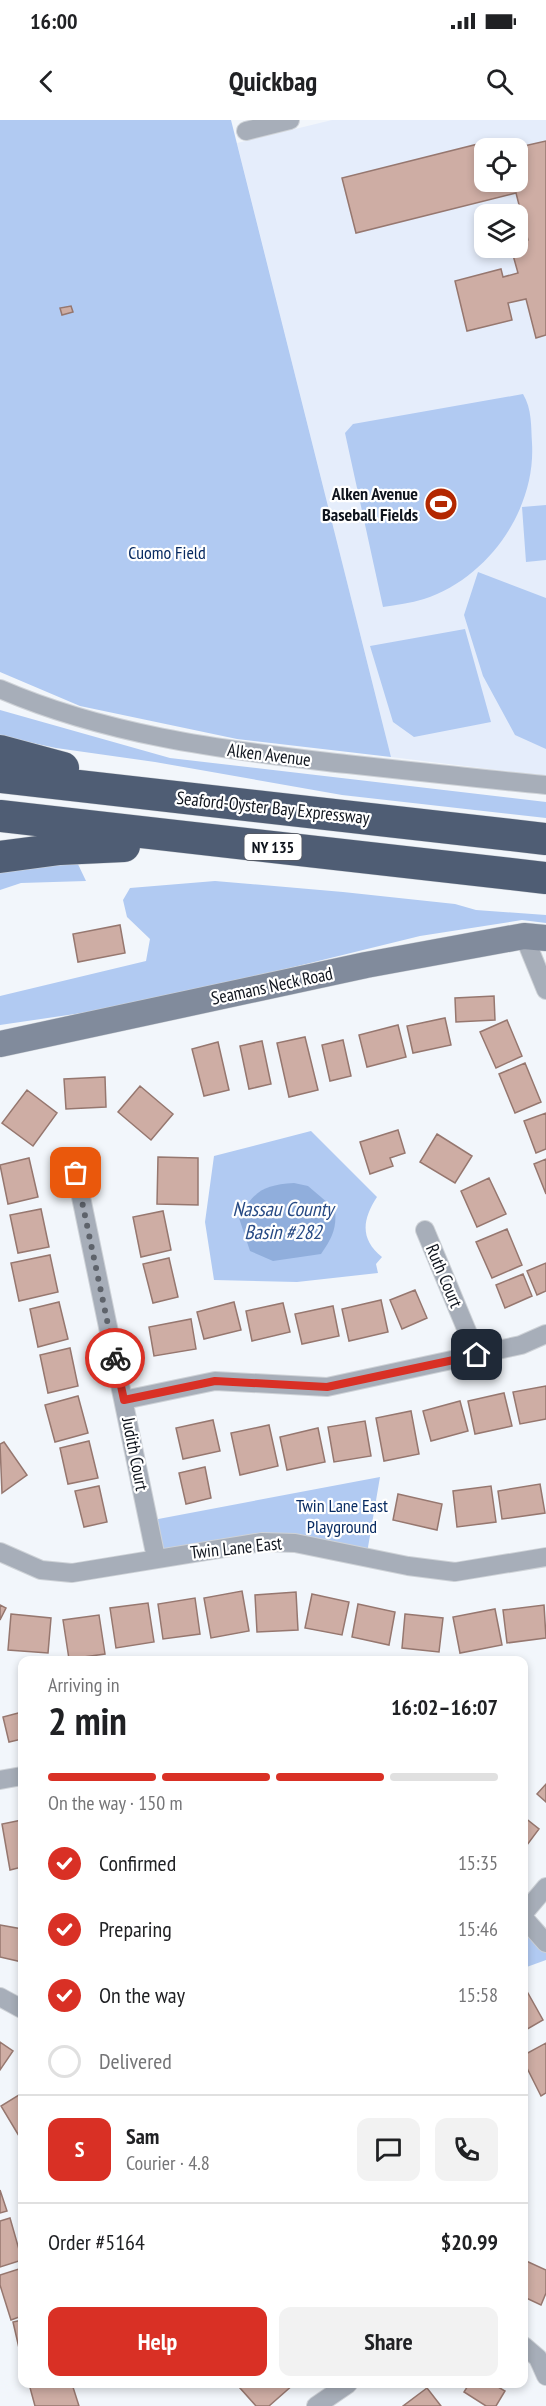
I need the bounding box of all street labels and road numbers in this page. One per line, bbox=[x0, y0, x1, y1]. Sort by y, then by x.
street label: Alken Avenue bbox=[226, 738, 312, 771]
street label: Seaford-Oyster Bay Expressway bbox=[175, 786, 371, 829]
road number: NY 135 bbox=[244, 834, 302, 860]
street label: Seamans Neck Road bbox=[209, 961, 335, 1010]
street label: Ruth Court bbox=[421, 1241, 468, 1311]
street label: Judith Court bbox=[117, 1414, 154, 1493]
street label: Twin Lane East bbox=[189, 1531, 283, 1564]

